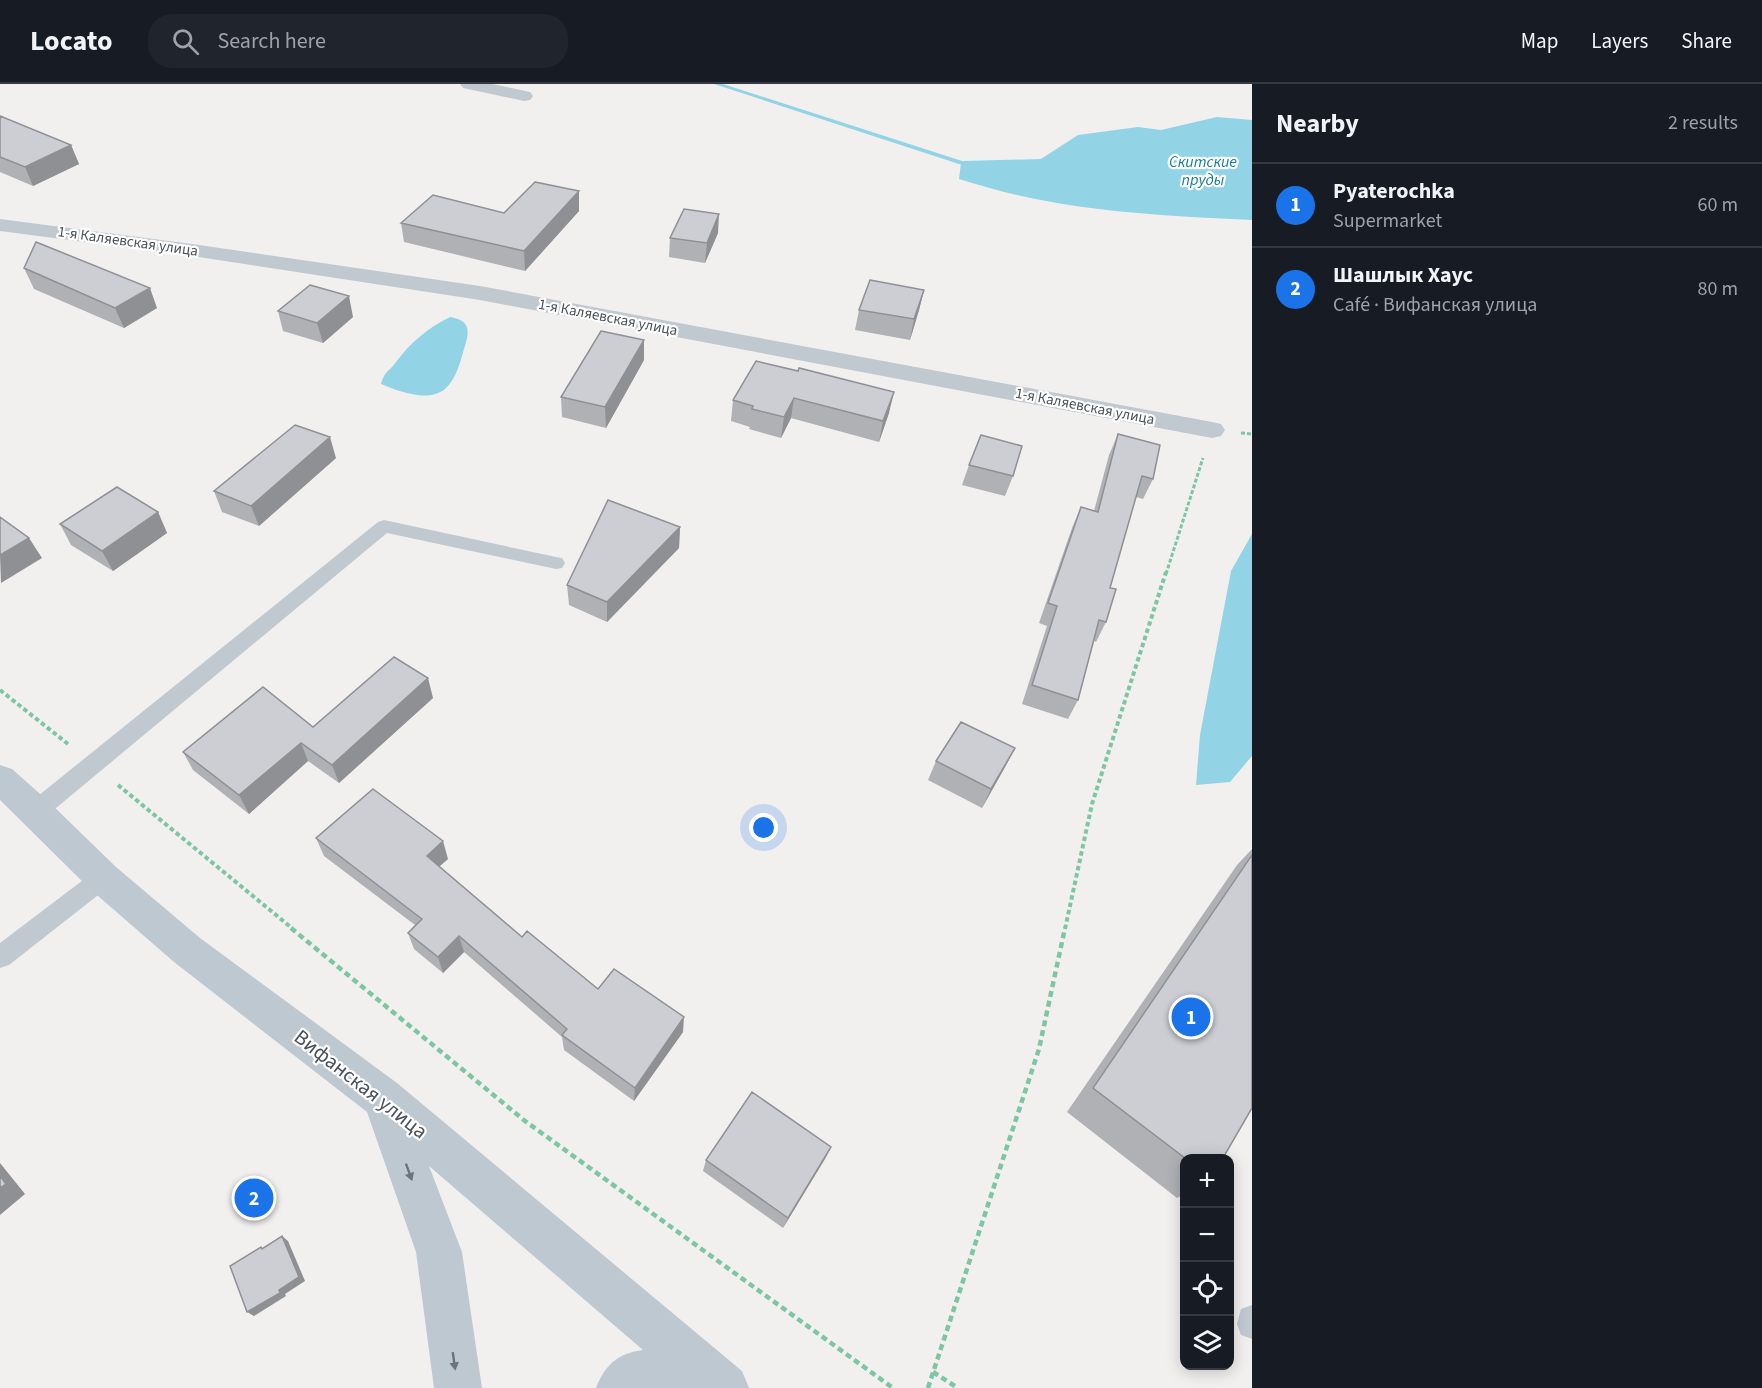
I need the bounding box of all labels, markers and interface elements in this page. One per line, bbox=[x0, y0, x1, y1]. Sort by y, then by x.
search box bbox=[148, 14, 568, 68]
text: Locato bbox=[30, 21, 112, 61]
icon: search bbox=[169, 25, 202, 58]
text: Search here bbox=[217, 25, 326, 57]
text: Map bbox=[1521, 26, 1558, 56]
text: Layers bbox=[1591, 26, 1648, 56]
text: Share bbox=[1681, 26, 1732, 56]
text: Nearby bbox=[1276, 105, 1359, 142]
text: 2 results bbox=[1668, 109, 1738, 137]
water label: Скитские пруды bbox=[1169, 151, 1237, 191]
text: Pyaterochka bbox=[1333, 175, 1455, 207]
text: 1 bbox=[1290, 191, 1301, 219]
text: 60 m bbox=[1698, 191, 1738, 219]
text: Supermarket bbox=[1333, 207, 1442, 235]
street label: 1-я Каляевская улица bbox=[56, 221, 199, 262]
text: Шашлык Хаус bbox=[1333, 259, 1473, 291]
text: 2 bbox=[1290, 275, 1301, 303]
text: 80 m bbox=[1698, 275, 1738, 303]
text: Café · Вифанская улица bbox=[1333, 291, 1537, 319]
street label: 1-я Каляевская улица bbox=[536, 294, 679, 341]
street label: 1-я Каляевская улица bbox=[1013, 383, 1156, 430]
your location bbox=[749, 813, 778, 842]
pin: 1 bbox=[1172, 994, 1210, 1040]
street label: Вифанская улица bbox=[288, 1022, 434, 1146]
map controls bbox=[1180, 1154, 1234, 1370]
button: + bbox=[1180, 1154, 1234, 1208]
one-way arrow bbox=[405, 1164, 415, 1182]
pin: 2 bbox=[234, 1176, 274, 1220]
button: − bbox=[1180, 1208, 1234, 1262]
button: locate bbox=[1180, 1262, 1234, 1316]
button: layers bbox=[1180, 1316, 1234, 1370]
one-way arrow bbox=[450, 1352, 459, 1371]

